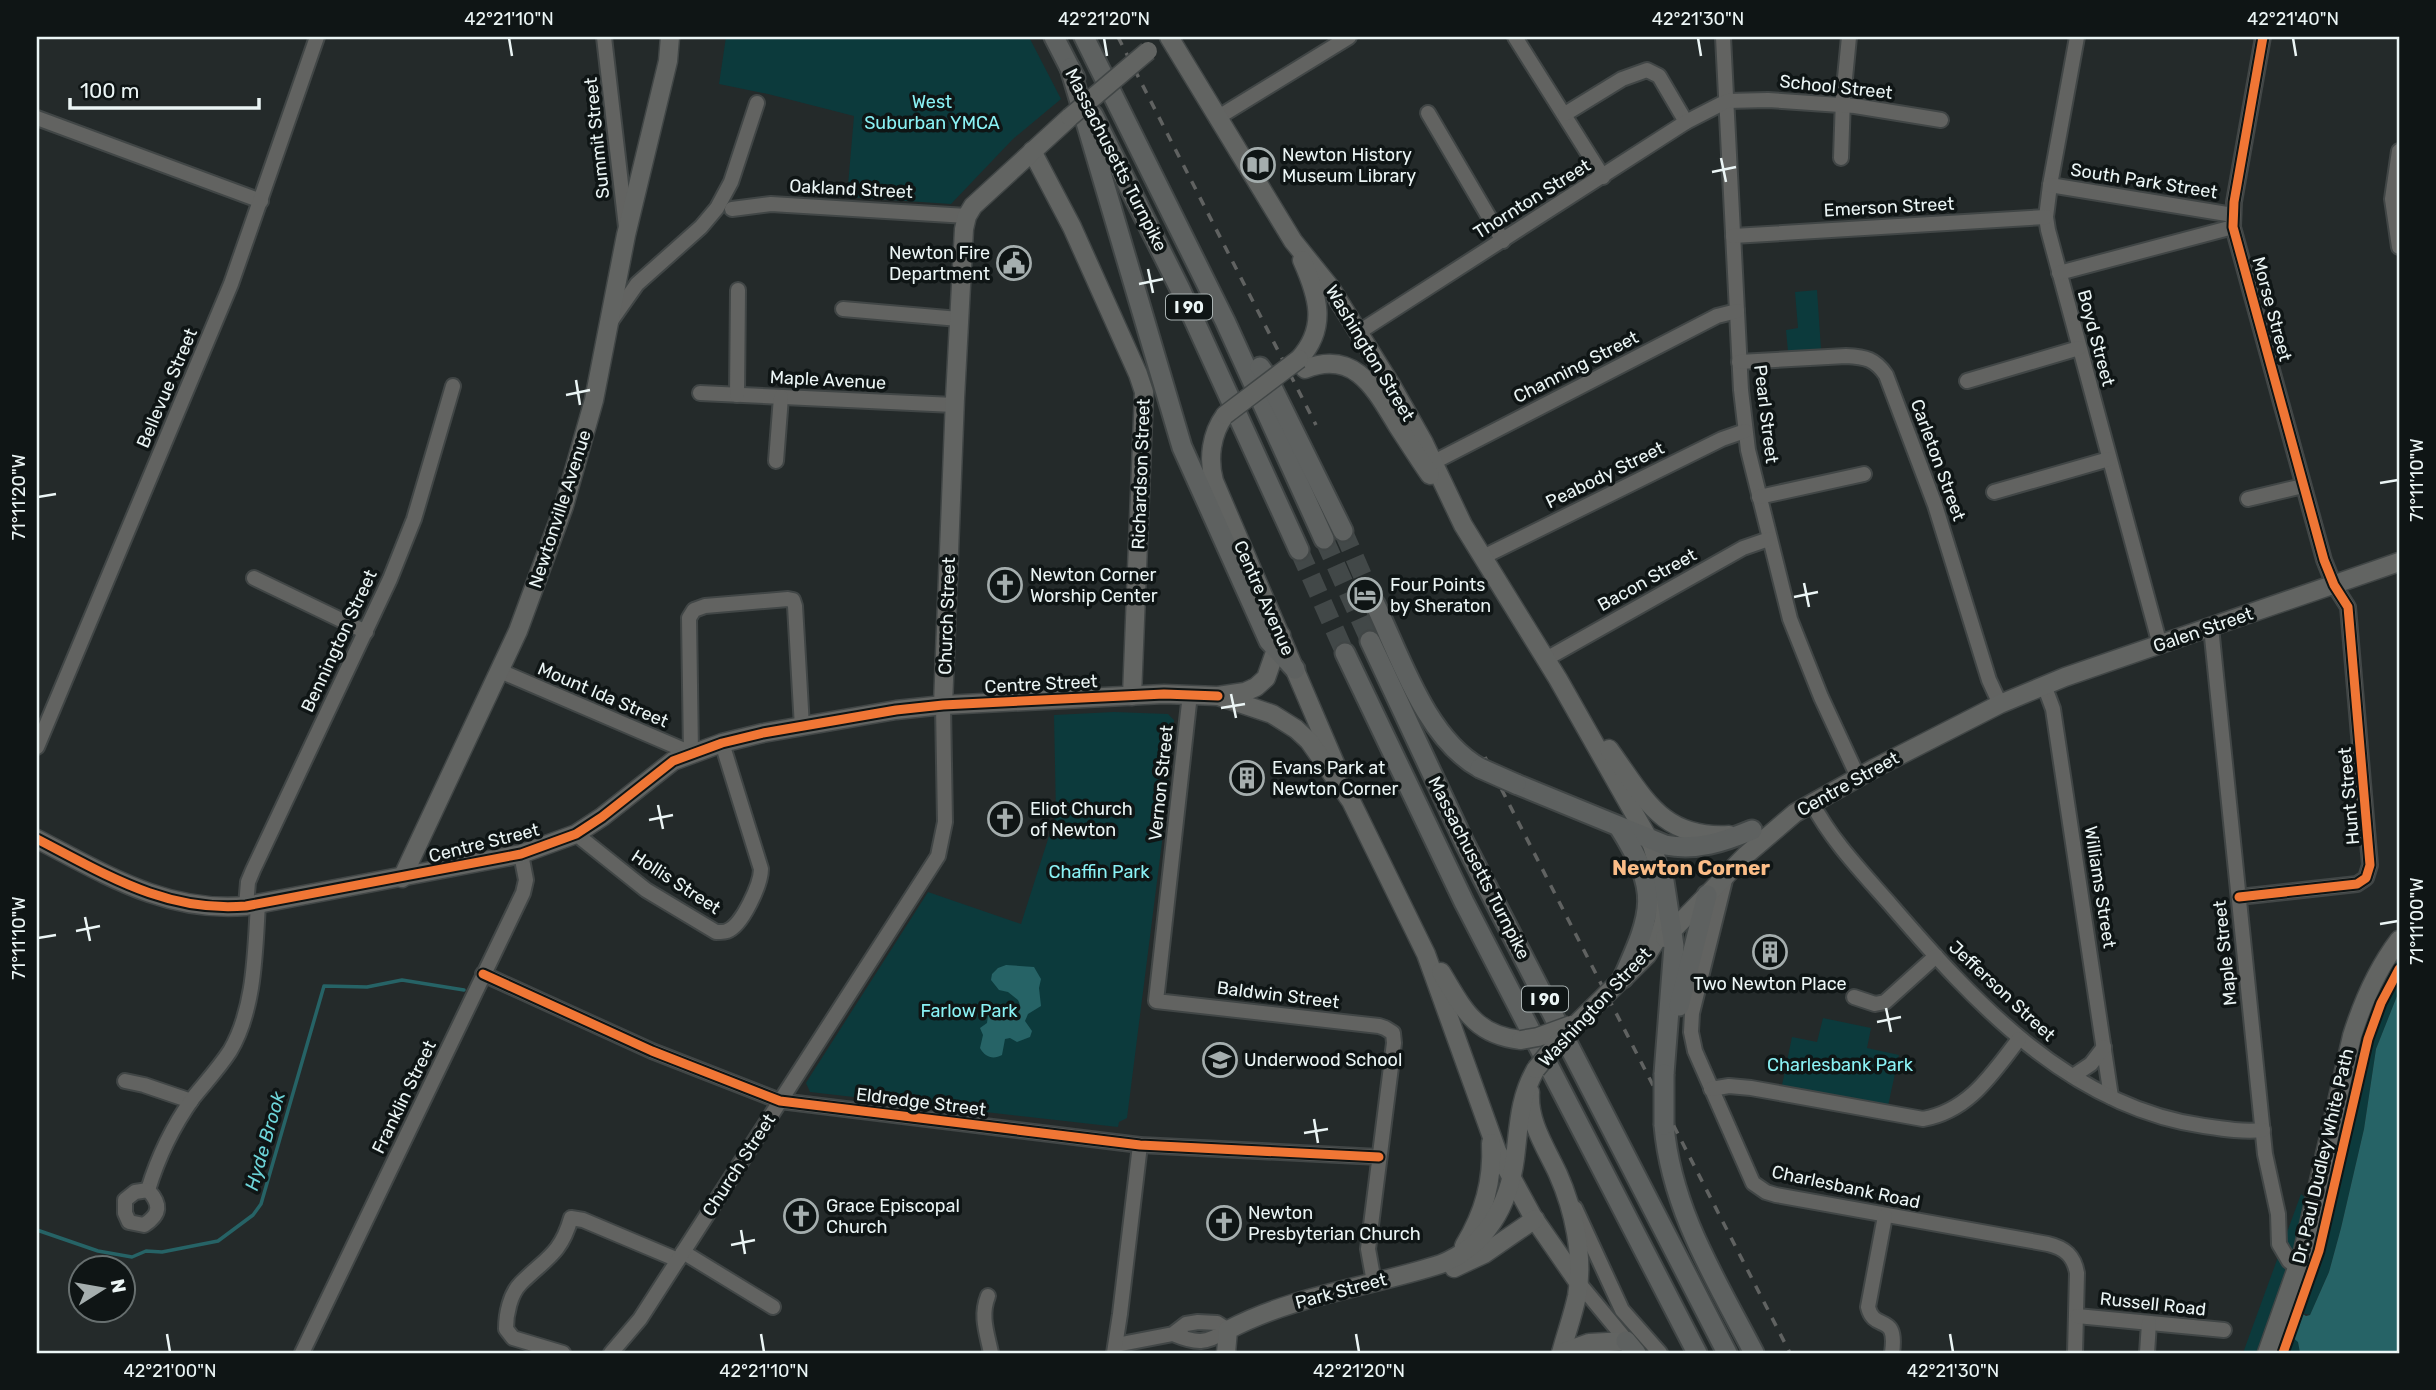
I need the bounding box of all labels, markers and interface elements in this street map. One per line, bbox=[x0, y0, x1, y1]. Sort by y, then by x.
text: 42°21'10"N bbox=[464, 8, 554, 30]
text: 42°21'20"N bbox=[1058, 8, 1150, 30]
text: 42°21'30"N bbox=[1652, 8, 1744, 30]
text: 42°21'40"N bbox=[2247, 8, 2339, 30]
street label: Massachusetts Turnpike bbox=[1060, 65, 1172, 255]
scale bar bbox=[70, 66, 259, 110]
street label: School Street bbox=[1778, 70, 1894, 104]
street label: Summit Street bbox=[580, 76, 614, 200]
text: 100 m bbox=[80, 78, 139, 103]
park label: West Suburban YMCA bbox=[864, 91, 1000, 134]
place label: Newton History Museum Library bbox=[1282, 144, 1416, 187]
library icon: Newton History Museum Library bbox=[1239, 146, 1277, 184]
street label: Thornton Street bbox=[1469, 154, 1595, 244]
street label: South Park Street bbox=[2069, 159, 2219, 203]
street label: Oakland Street bbox=[789, 175, 913, 203]
street label: Emerson Street bbox=[1823, 193, 1955, 221]
place label: Newton Fire Department bbox=[889, 242, 990, 285]
public building icon: Newton Fire Department bbox=[995, 244, 1033, 282]
street label: Morse Street bbox=[2248, 254, 2296, 364]
street label: Washington Street bbox=[1321, 281, 1419, 425]
street label: Boyd Street bbox=[2073, 287, 2119, 389]
road number: I 90 bbox=[1166, 294, 1212, 320]
street label: Bellevue Street bbox=[132, 325, 202, 451]
street label: Channing Street bbox=[1510, 326, 1642, 408]
street label: Pearl Street bbox=[1749, 363, 1783, 465]
street label: Maple Avenue bbox=[769, 366, 887, 394]
street label: Carleton Street bbox=[1906, 396, 1970, 524]
street label: Richardson Street bbox=[1127, 398, 1155, 550]
street label: Newtonville Avenue bbox=[524, 427, 596, 591]
street label: Peabody Street bbox=[1542, 437, 1668, 513]
text: 71°11'10"W bbox=[2406, 438, 2428, 522]
text: 71°11'20"W bbox=[8, 454, 30, 540]
street label: Centre Avenue bbox=[1229, 537, 1299, 659]
street label: Bacon Street bbox=[1594, 544, 1700, 616]
street label: Church Street bbox=[934, 557, 960, 675]
place label: Newton Corner Worship Center bbox=[1030, 564, 1158, 607]
street label: Bennington Street bbox=[296, 566, 382, 716]
church icon: Newton Corner Worship Center bbox=[986, 566, 1024, 604]
place label: Four Points by Sheraton bbox=[1390, 574, 1491, 617]
hotel icon: Four Points by Sheraton bbox=[1346, 576, 1384, 614]
street label: Galen Street bbox=[2150, 603, 2256, 657]
street label: Mount Ida Street bbox=[534, 658, 672, 732]
street label: Centre Street bbox=[984, 670, 1098, 698]
street label: Vernon Street bbox=[1144, 724, 1178, 842]
street label: Hunt Street bbox=[2334, 746, 2364, 846]
street label: Centre Street bbox=[1793, 747, 1903, 821]
place label: Evans Park at Newton Corner bbox=[1272, 757, 1399, 800]
building icon: Evans Park at Newton Corner bbox=[1228, 759, 1266, 797]
street label: Massachusetts Turnpike bbox=[1423, 773, 1535, 963]
place label: Eliot Church of Newton bbox=[1030, 798, 1133, 841]
church icon: Eliot Church of Newton bbox=[986, 800, 1024, 838]
street label: Centre Street bbox=[426, 819, 542, 867]
street label: Williams Street bbox=[2079, 824, 2121, 950]
street label: Hollis Street bbox=[627, 845, 725, 919]
district label: Newton Corner bbox=[1612, 855, 1770, 880]
park label: Chaffin Park bbox=[1049, 861, 1150, 883]
text: 71°11'00"W bbox=[2406, 877, 2428, 965]
text: 71°11'10"W bbox=[8, 896, 30, 980]
street label: Maple Street bbox=[2209, 899, 2241, 1007]
building icon: Two Newton Place bbox=[1751, 933, 1789, 971]
street label: Jefferson Street bbox=[1944, 936, 2060, 1046]
street label: Washington Street bbox=[1534, 943, 1656, 1071]
place label: Two Newton Place bbox=[1693, 973, 1847, 995]
street label: Baldwin Street bbox=[1216, 977, 1340, 1013]
road number: I 90 bbox=[1522, 987, 1568, 1012]
park label: Farlow Park bbox=[920, 1000, 1018, 1022]
street label: Franklin Street bbox=[367, 1037, 441, 1157]
school or university icon: Underwood School bbox=[1201, 1041, 1239, 1079]
street label: Dr. Paul Dudley White Path bbox=[2288, 1046, 2358, 1266]
place label: Underwood School bbox=[1244, 1049, 1402, 1071]
park label: Charlesbank Park bbox=[1767, 1054, 1914, 1076]
street label: Eldredge Street bbox=[855, 1083, 987, 1121]
water label: Hyde Brook bbox=[240, 1089, 290, 1193]
street label: Church Street bbox=[698, 1110, 780, 1220]
street label: Charlesbank Road bbox=[1770, 1161, 1922, 1213]
place label: Grace Episcopal Church bbox=[826, 1195, 960, 1238]
church icon: Grace Episcopal Church bbox=[782, 1197, 820, 1235]
place label: Newton Presbyterian Church bbox=[1248, 1202, 1421, 1245]
church icon: Newton Presbyterian Church bbox=[1205, 1204, 1243, 1242]
north arrow bbox=[66, 1254, 136, 1324]
street label: Park Street bbox=[1293, 1268, 1389, 1314]
text: N bbox=[106, 1277, 131, 1295]
street label: Russell Road bbox=[2099, 1287, 2207, 1321]
text: 42°21'00"N bbox=[123, 1360, 217, 1382]
text: 42°21'10"N bbox=[719, 1360, 809, 1382]
text: 42°21'20"N bbox=[1313, 1360, 1405, 1382]
text: 42°21'30"N bbox=[1907, 1360, 1999, 1382]

